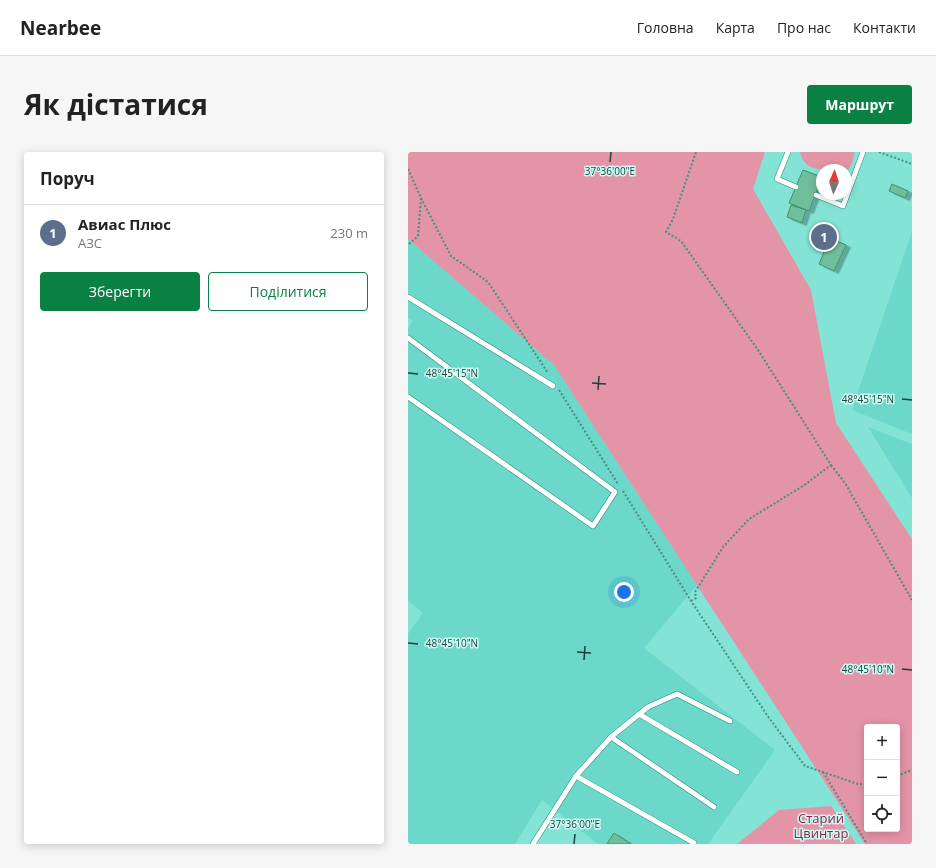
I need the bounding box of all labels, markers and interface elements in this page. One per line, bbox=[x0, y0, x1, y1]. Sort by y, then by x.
text: Nearbee bbox=[20, 15, 101, 41]
text: Головна bbox=[637, 18, 694, 37]
text: Карта bbox=[716, 18, 755, 37]
text: Про нас bbox=[777, 18, 831, 37]
text: Контакти bbox=[853, 18, 916, 37]
text: Як дістатися bbox=[24, 85, 208, 123]
button: Маршрут bbox=[807, 85, 912, 124]
text: 37°36'00"E bbox=[585, 164, 635, 178]
north arrow bbox=[816, 164, 852, 200]
text: Поруч bbox=[40, 167, 95, 190]
text: Авиас Плюс bbox=[78, 214, 171, 234]
pin: 1 bbox=[811, 222, 837, 252]
text: 1 bbox=[49, 224, 57, 242]
text: 230 m bbox=[330, 224, 368, 242]
text: АЗС bbox=[78, 234, 102, 252]
button: Зберегти bbox=[40, 272, 200, 311]
button: Поділитися bbox=[208, 272, 368, 311]
text: 48°45'15"N bbox=[426, 366, 478, 380]
text: 48°45'15"N bbox=[842, 392, 894, 406]
your location bbox=[614, 582, 634, 602]
text: 48°45'10"N bbox=[426, 636, 478, 650]
text: 48°45'10"N bbox=[842, 662, 894, 676]
map controls bbox=[864, 724, 900, 832]
button: + bbox=[864, 724, 900, 760]
button: − bbox=[864, 760, 900, 796]
button: locate bbox=[864, 796, 900, 832]
park label: Старий Цвинтар bbox=[794, 809, 848, 842]
text: 37°36'00"E bbox=[550, 817, 600, 831]

